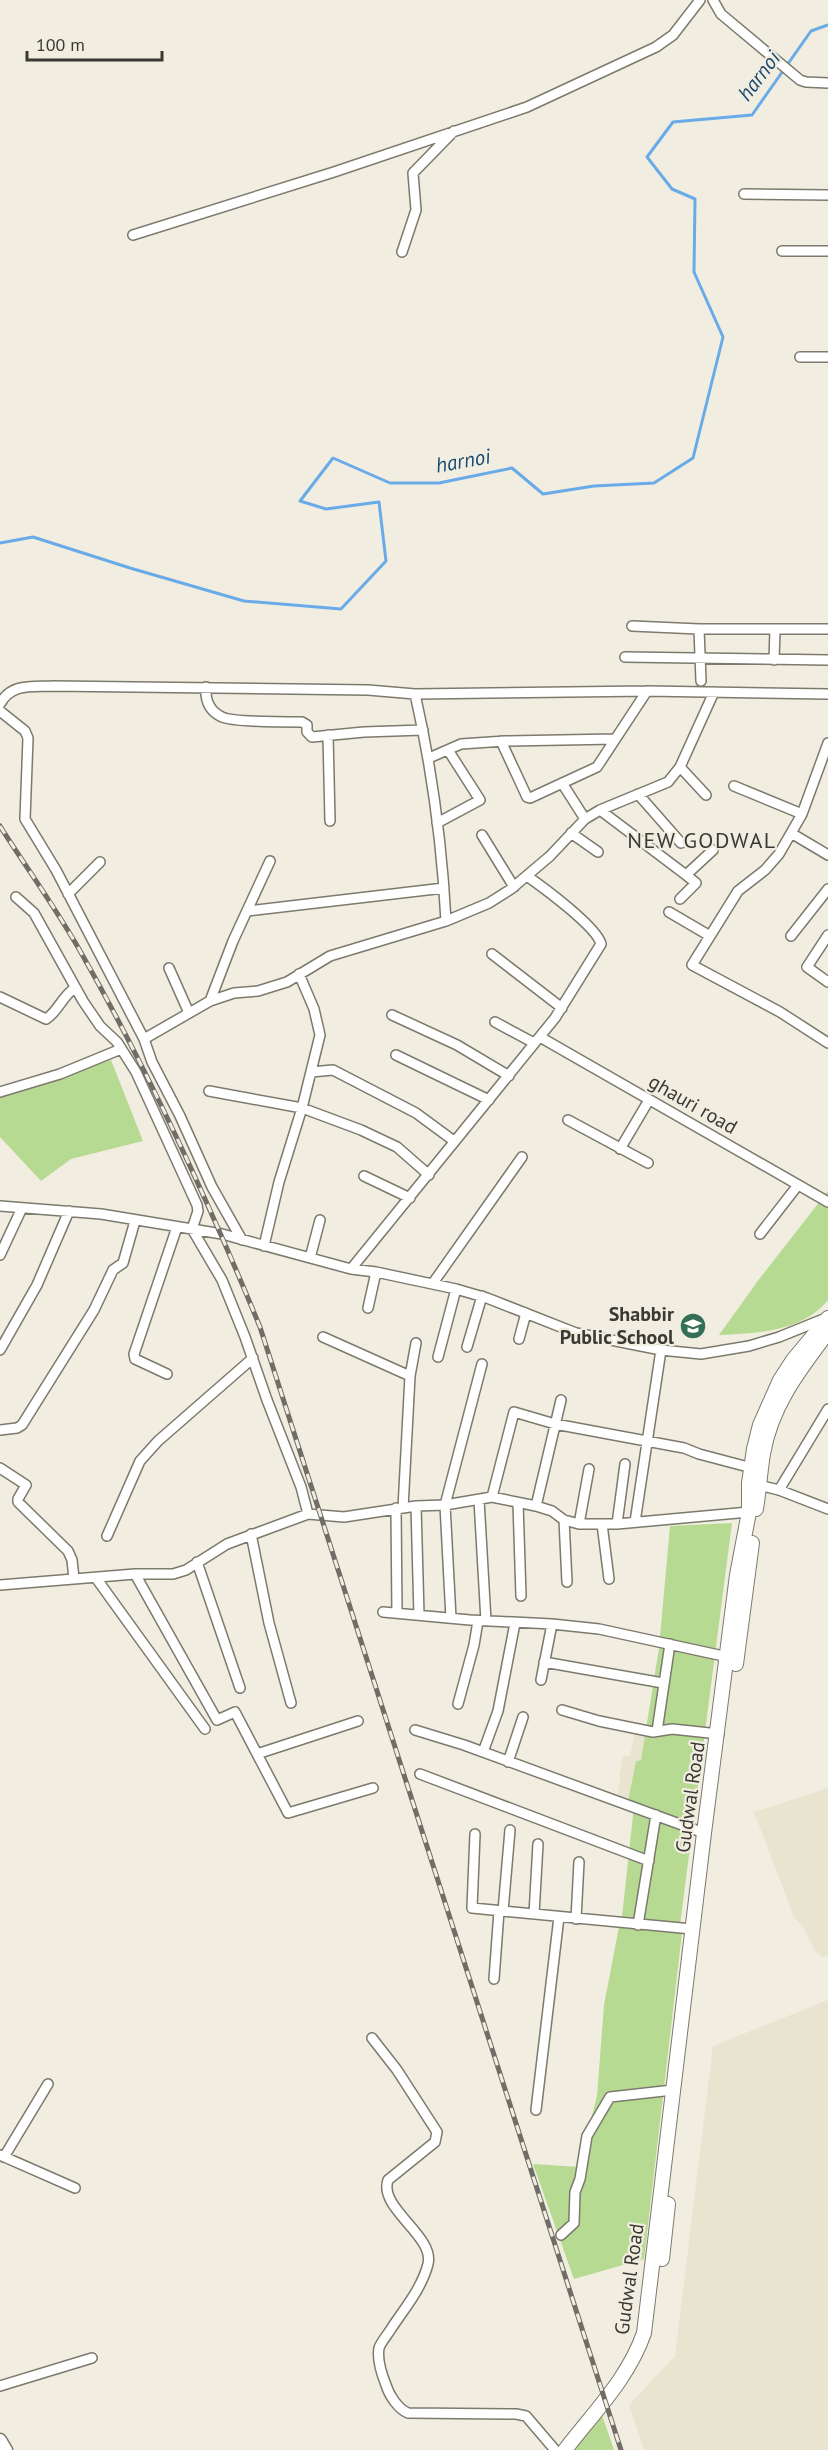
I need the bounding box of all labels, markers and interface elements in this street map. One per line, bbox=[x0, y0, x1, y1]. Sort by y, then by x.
scale bar bbox=[27, 24, 162, 62]
text: 100 m bbox=[36, 33, 85, 56]
water label: harnoi bbox=[731, 45, 786, 106]
water label: harnoi bbox=[433, 442, 493, 479]
district label: NEW GODWAL bbox=[627, 826, 777, 854]
street label: ghauri road bbox=[644, 1068, 742, 1140]
place label: Shabbir Public School bbox=[560, 1301, 674, 1350]
school or university icon: Shabbir Public School bbox=[678, 1311, 708, 1341]
street label: Gudwal Road bbox=[669, 1740, 711, 1854]
street label: Gudwal Road bbox=[608, 2222, 650, 2336]

